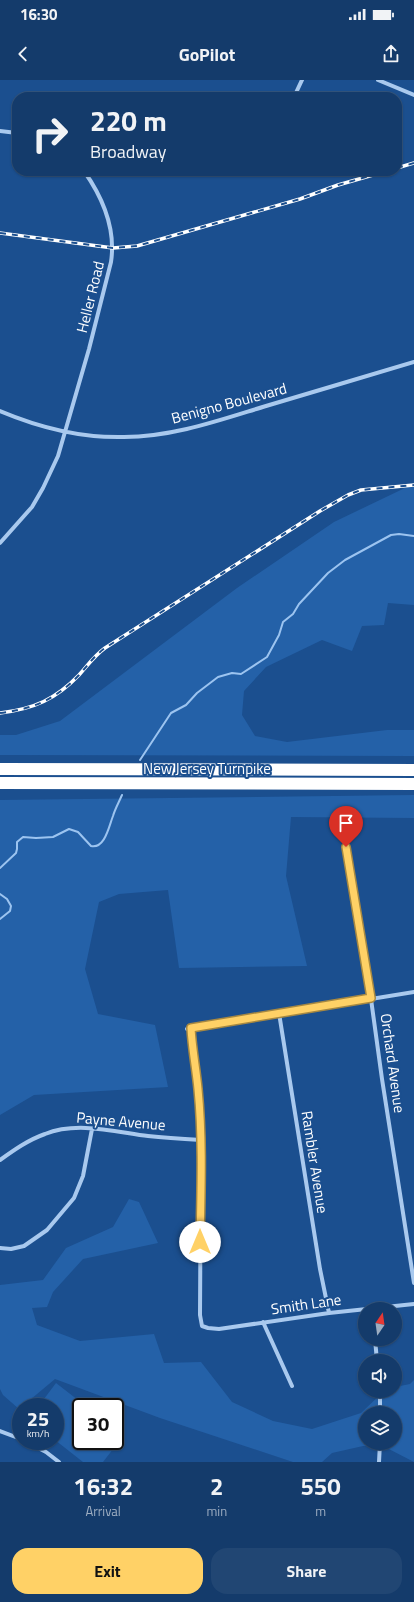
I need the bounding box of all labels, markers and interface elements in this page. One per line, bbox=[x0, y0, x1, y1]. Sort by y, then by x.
text: 16:30 bbox=[20, 3, 57, 26]
text: GoPilot bbox=[179, 41, 235, 68]
icon: back bbox=[12, 43, 34, 65]
icon: share bbox=[380, 43, 402, 65]
text: 220 m bbox=[90, 99, 167, 142]
icon: right bbox=[24, 108, 76, 160]
text: Broadway bbox=[90, 138, 166, 165]
street label: Heller Road bbox=[70, 259, 110, 335]
street label: Benigno Boulevard bbox=[169, 377, 289, 429]
street label: New Jersey Turnpike bbox=[143, 757, 271, 780]
pin bbox=[329, 806, 363, 847]
icon: arrive bbox=[335, 812, 357, 834]
street label: Orchard Avenue bbox=[375, 1012, 411, 1114]
street label: Payne Avenue bbox=[75, 1106, 167, 1136]
street label: Rambler Avenue bbox=[296, 1109, 334, 1215]
position arrow bbox=[179, 1221, 221, 1263]
street label: Smith Lane bbox=[269, 1288, 343, 1320]
north arrow bbox=[358, 1302, 402, 1346]
map controls bbox=[358, 1302, 402, 1450]
button: sound bbox=[358, 1354, 402, 1398]
speed limit sign: 30 bbox=[72, 1398, 124, 1450]
text: 25 bbox=[27, 1403, 49, 1434]
button: layers bbox=[358, 1406, 402, 1450]
text: km/h bbox=[27, 1426, 49, 1441]
text: 16:32 bbox=[73, 1468, 133, 1504]
text: 2 bbox=[210, 1468, 224, 1504]
text: 550 bbox=[300, 1468, 341, 1504]
text: Arrival bbox=[86, 1501, 121, 1521]
text: min bbox=[206, 1501, 227, 1521]
text: m bbox=[315, 1501, 326, 1521]
button: Exit bbox=[12, 1548, 203, 1594]
button: Share bbox=[211, 1548, 402, 1594]

